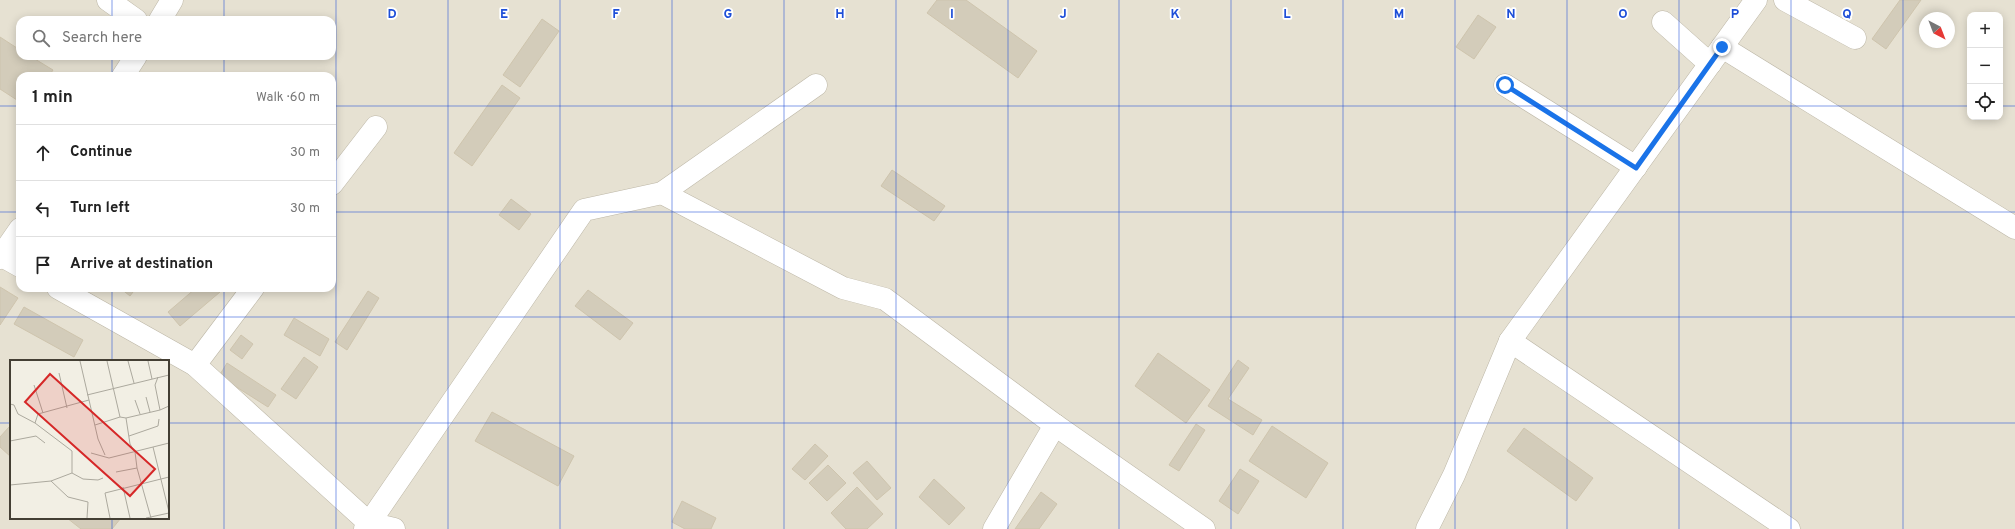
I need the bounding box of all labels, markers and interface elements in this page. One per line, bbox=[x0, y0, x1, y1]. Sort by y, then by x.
text: D bbox=[387, 7, 397, 23]
text: E bbox=[500, 7, 508, 23]
text: F bbox=[612, 7, 620, 23]
text: G bbox=[724, 7, 733, 23]
text: H bbox=[835, 7, 845, 23]
text: I bbox=[950, 7, 954, 23]
text: J bbox=[1059, 7, 1067, 23]
text: K bbox=[1170, 7, 1180, 23]
text: L bbox=[1283, 7, 1291, 23]
text: M bbox=[1394, 7, 1404, 23]
text: N bbox=[1506, 7, 1516, 23]
text: O bbox=[1618, 7, 1628, 23]
text: P bbox=[1731, 7, 1740, 23]
text: Q bbox=[1842, 7, 1852, 23]
north arrow bbox=[1919, 12, 1955, 48]
map controls bbox=[1967, 12, 2003, 120]
button: + bbox=[1967, 12, 2003, 48]
search box bbox=[16, 16, 336, 60]
icon: search bbox=[30, 27, 52, 49]
text: Search here bbox=[62, 29, 142, 48]
route end bbox=[1713, 38, 1731, 56]
button: − bbox=[1967, 48, 2003, 84]
route start bbox=[1496, 76, 1514, 94]
button: locate bbox=[1967, 84, 2003, 120]
text: 1 min bbox=[32, 87, 73, 109]
text: Walk · 60 m bbox=[256, 90, 320, 106]
icon: ahead bbox=[32, 142, 54, 164]
text: Continue bbox=[70, 143, 132, 162]
text: 30 m bbox=[290, 145, 320, 161]
icon: left bbox=[32, 198, 54, 220]
text: Turn left bbox=[70, 199, 130, 218]
text: 30 m bbox=[290, 201, 320, 217]
icon: arrive bbox=[32, 254, 54, 276]
text: Arrive at destination bbox=[70, 255, 213, 274]
inset map bbox=[10, 360, 169, 519]

